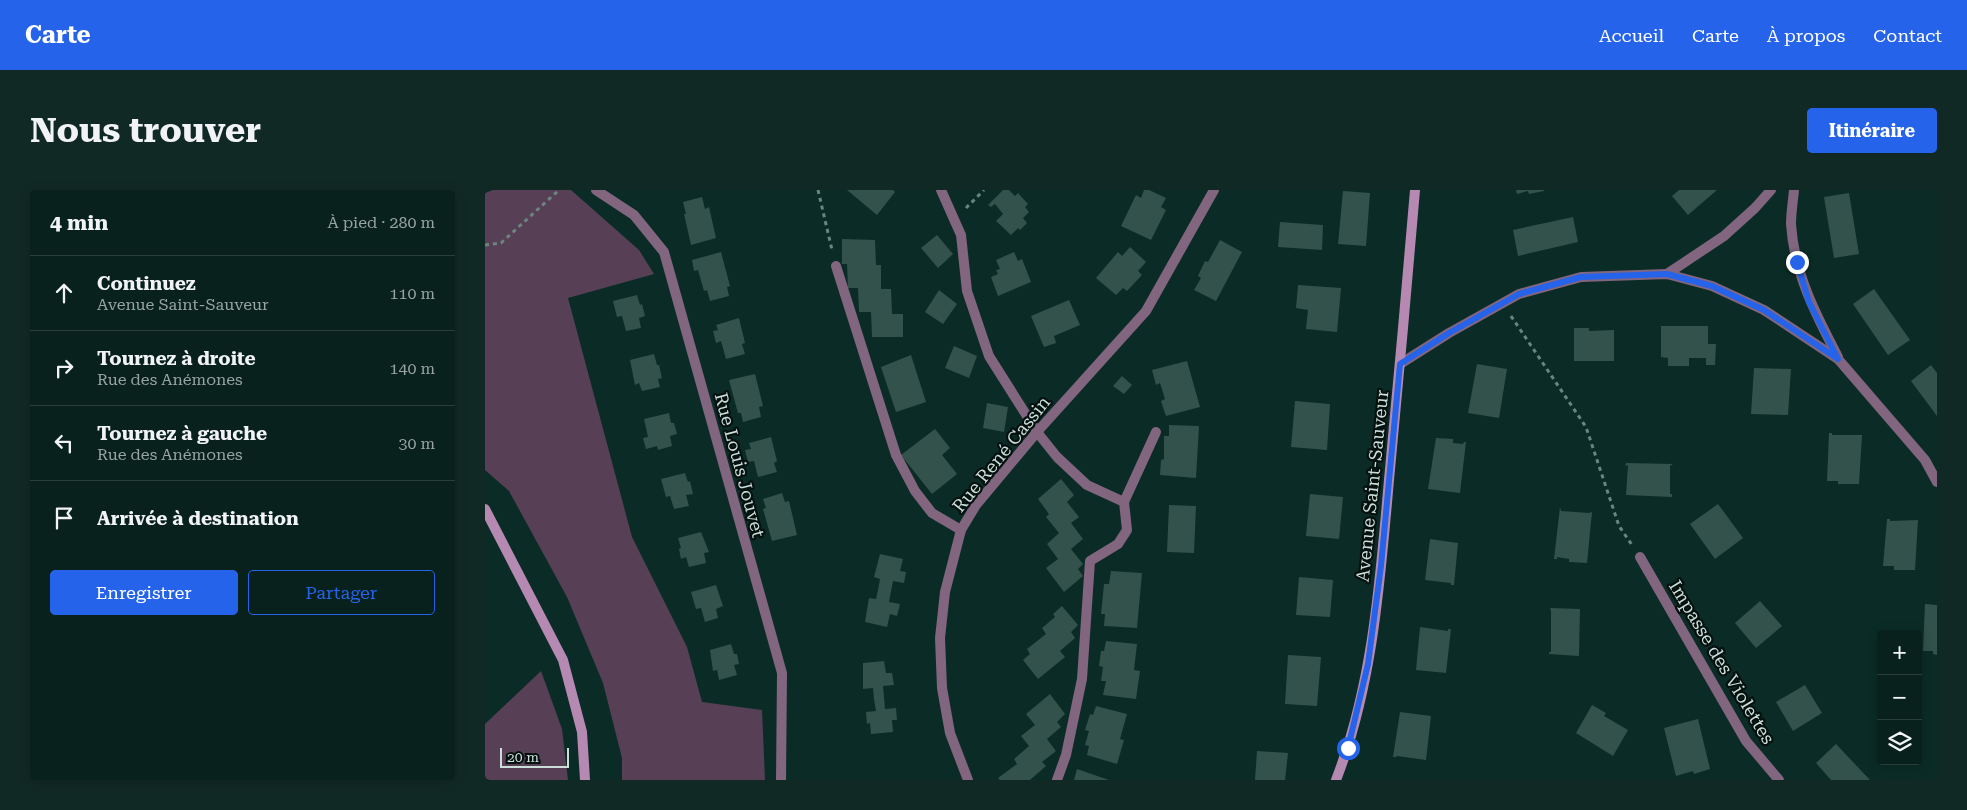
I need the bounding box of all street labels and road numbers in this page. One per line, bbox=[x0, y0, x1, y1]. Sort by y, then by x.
street label: Avenue Saint-Sauveur bbox=[1351, 389, 1393, 583]
street label: Rue Louis Jouvet bbox=[711, 390, 770, 540]
street label: Rue René Cassin bbox=[948, 392, 1054, 516]
street label: Impasse des Violettes bbox=[1665, 576, 1779, 748]

